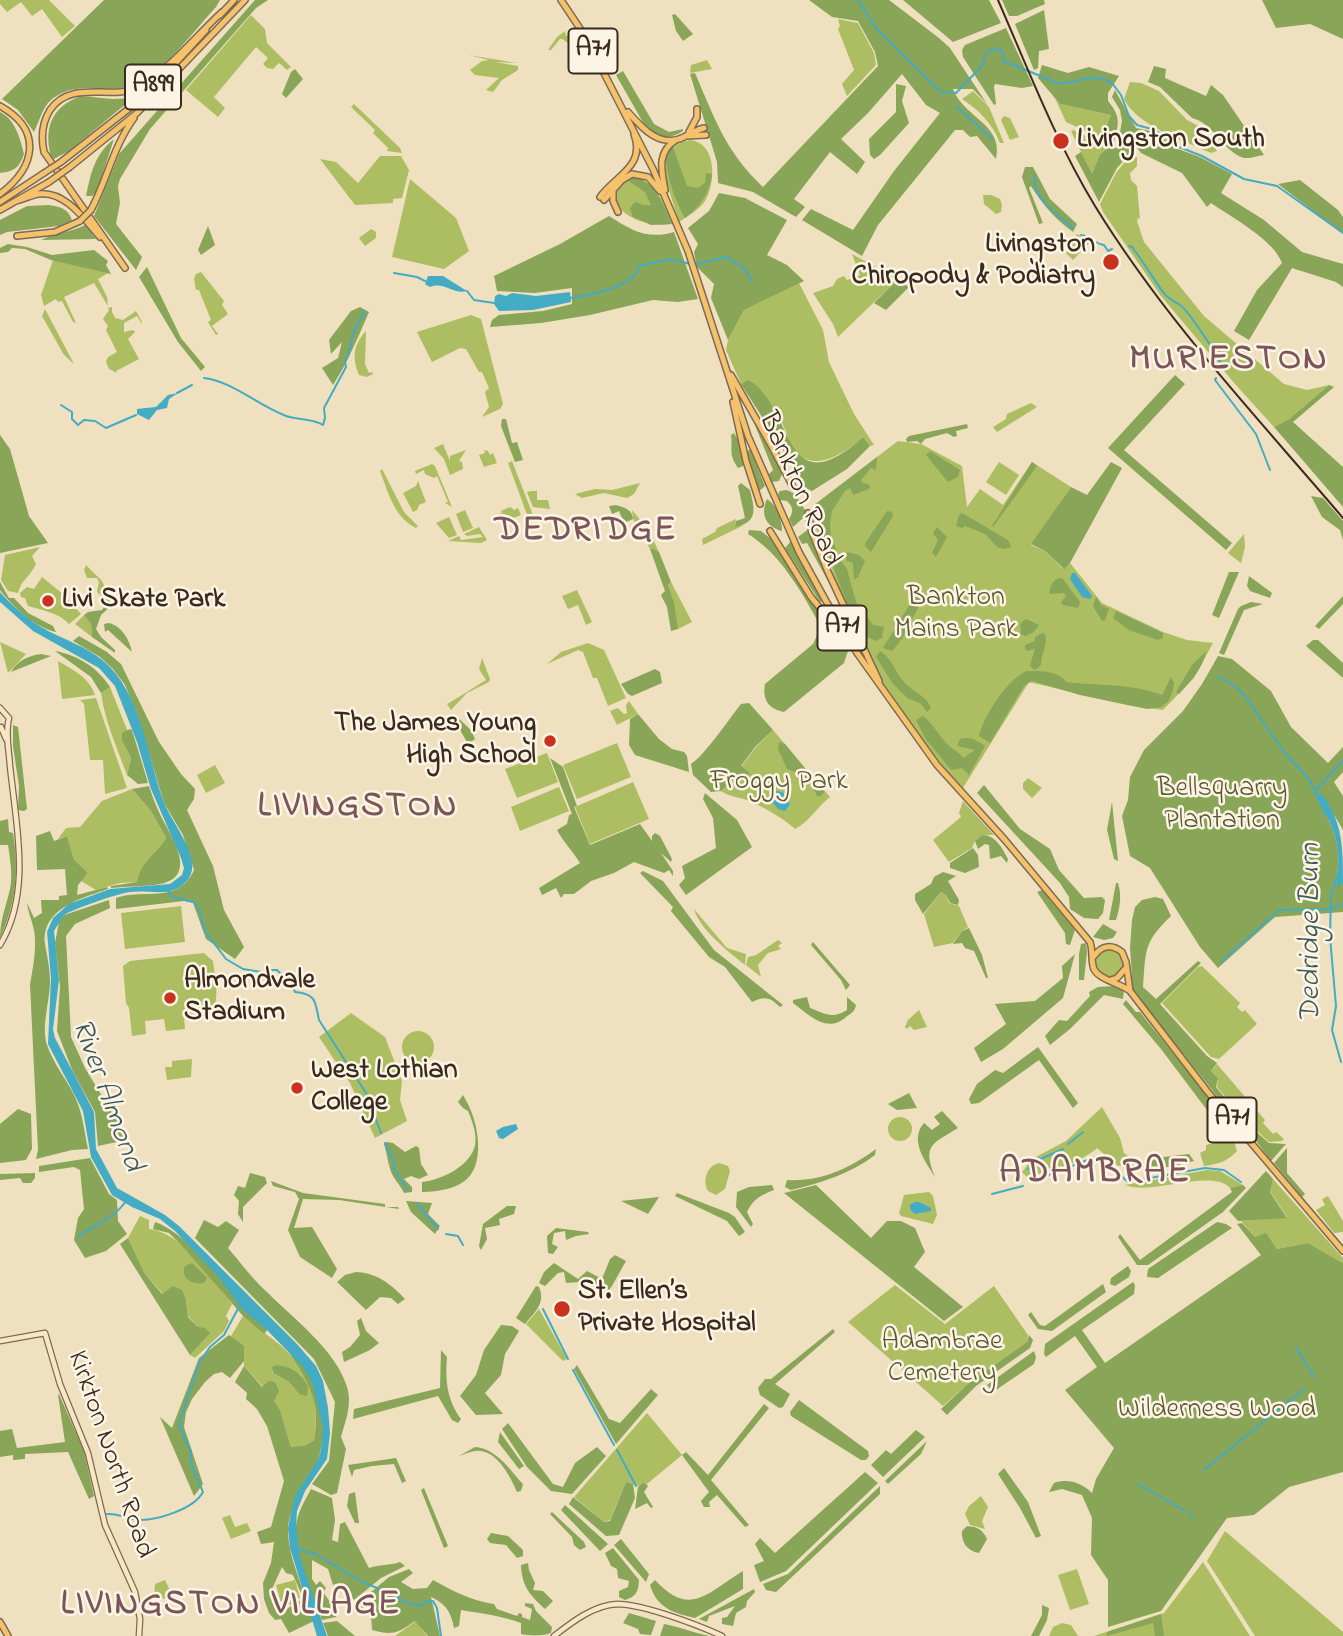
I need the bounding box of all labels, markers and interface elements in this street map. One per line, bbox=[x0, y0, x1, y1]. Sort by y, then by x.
road number: A71 bbox=[568, 28, 618, 74]
road number: A899 bbox=[125, 64, 181, 110]
place label: Livingston South bbox=[1077, 124, 1265, 158]
marker: Livingston South bbox=[1051, 131, 1071, 151]
place label: Livingston Chiropody & Podiatry bbox=[852, 229, 1095, 295]
marker: Livingston Chiropody & Podiatry bbox=[1101, 252, 1121, 272]
district label: MURIESTON bbox=[1130, 341, 1328, 383]
street label: Bankton Road bbox=[749, 407, 847, 573]
district label: DEDRIDGE bbox=[496, 512, 676, 554]
park label: Bankton Mains Park bbox=[895, 582, 1017, 648]
place label: Livi Skate Park bbox=[62, 584, 225, 618]
marker: Livi Skate Park bbox=[40, 593, 56, 609]
road number: A71 bbox=[818, 606, 866, 650]
place label: The James Young High School bbox=[334, 708, 536, 774]
marker: The James Young High School bbox=[542, 733, 558, 749]
park label: Froggy Park bbox=[710, 766, 848, 800]
park label: Bellsquarry Plantation bbox=[1157, 773, 1287, 839]
district label: LIVINGSTON bbox=[259, 788, 457, 830]
water label: Dedridge Burn bbox=[1295, 843, 1331, 1023]
place label: Almondvale Stadium bbox=[184, 965, 315, 1031]
marker: Almondvale Stadium bbox=[162, 990, 178, 1006]
water label: River Almond bbox=[61, 1015, 149, 1177]
place label: West Lothian College bbox=[311, 1055, 457, 1121]
marker: West Lothian College bbox=[289, 1080, 305, 1096]
road number: A71 bbox=[1208, 1098, 1256, 1142]
district label: ADAMBRAE bbox=[1000, 1154, 1190, 1196]
place label: St. Ellen’s Private Hospital bbox=[578, 1276, 756, 1342]
marker: St. Ellen’s Private Hospital bbox=[552, 1299, 572, 1319]
park label: Adambrae Cemetery bbox=[882, 1326, 1002, 1392]
street label: Kirkton North Road bbox=[58, 1347, 160, 1563]
park label: Wilderness Wood bbox=[1118, 1394, 1316, 1428]
district label: LIVINGSTON VILLAGE bbox=[63, 1586, 399, 1628]

